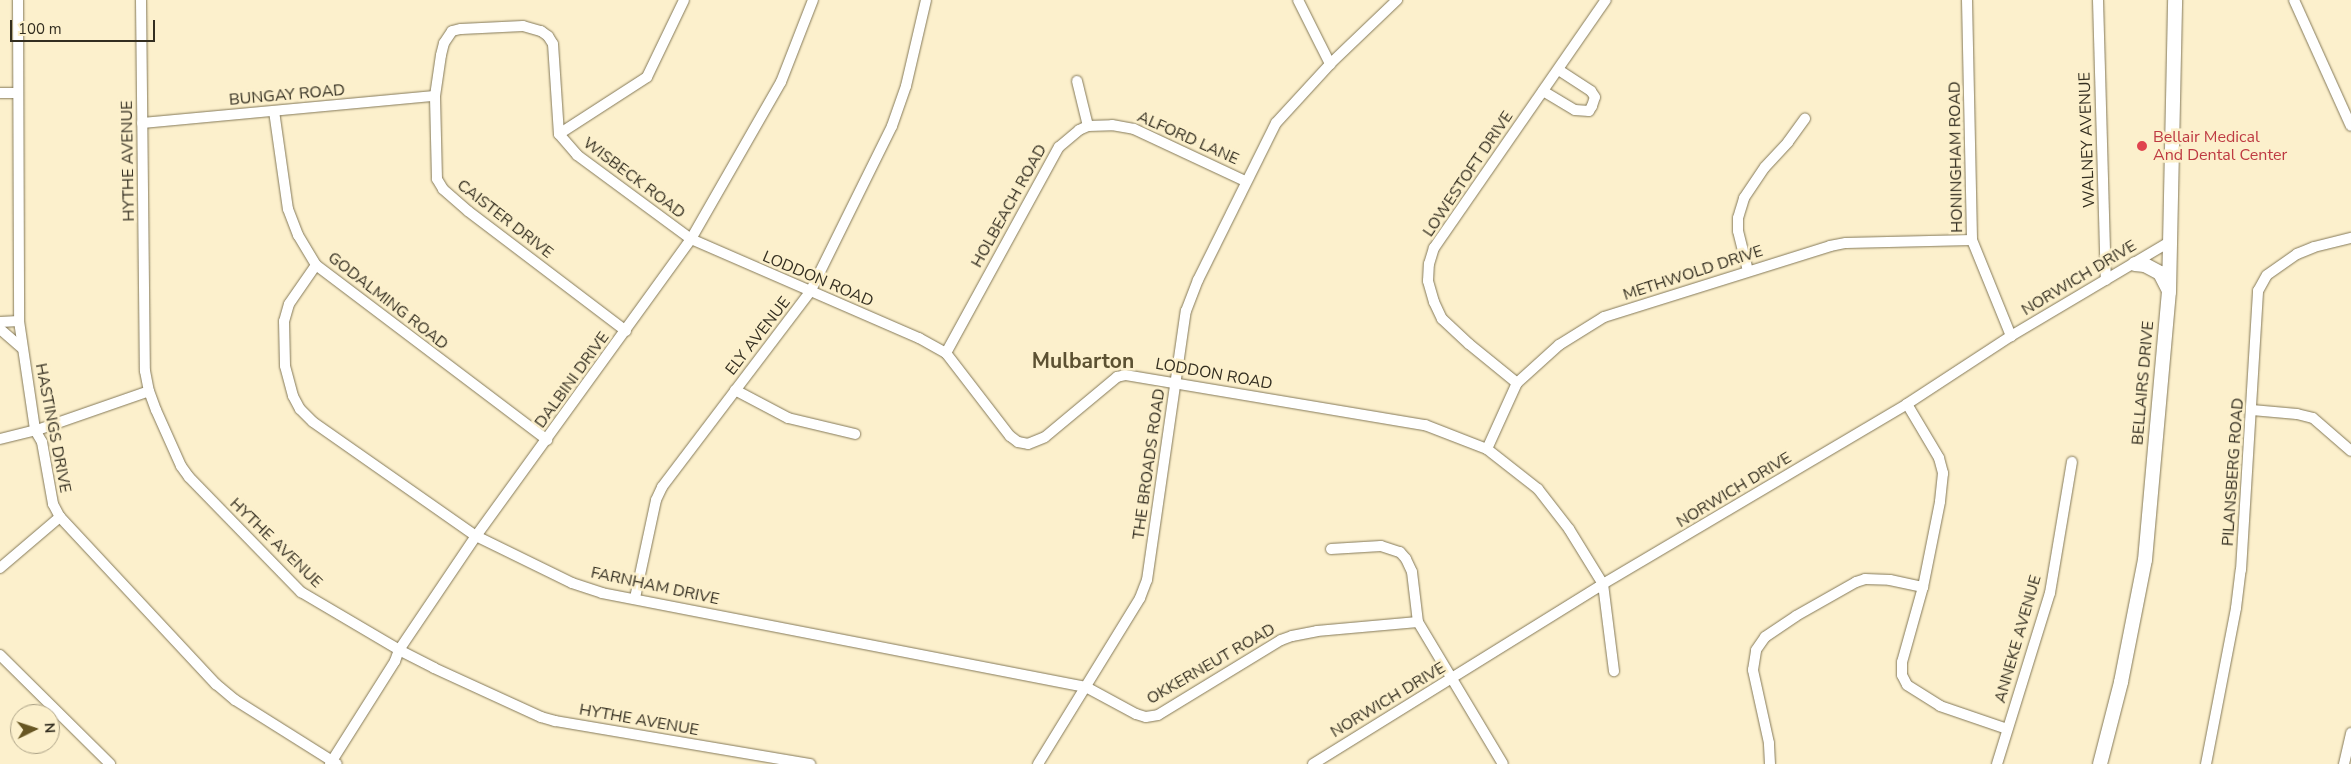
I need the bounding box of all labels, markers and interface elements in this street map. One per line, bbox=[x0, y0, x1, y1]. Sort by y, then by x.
scale bar bbox=[12, 10, 158, 42]
text: 100 m bbox=[18, 19, 62, 39]
street label: WALNEY AVENUE bbox=[2075, 72, 2099, 208]
street label: BUNGAY ROAD bbox=[228, 80, 346, 110]
street label: HONINGHAM ROAD bbox=[1945, 81, 1967, 233]
street label: HYTHE AVENUE bbox=[117, 100, 139, 222]
street label: ALFORD LANE bbox=[1134, 107, 1242, 169]
street label: LOWESTOFT DRIVE bbox=[1419, 108, 1517, 240]
place label: Bellair Medical And Dental Center bbox=[2153, 127, 2287, 165]
street label: WISBECK ROAD bbox=[579, 133, 689, 223]
marker: Bellair Medical And Dental Center bbox=[2135, 139, 2149, 153]
street label: HOLBEACH ROAD bbox=[967, 141, 1051, 271]
street label: CAISTER DRIVE bbox=[453, 176, 557, 262]
street label: NORWICH DRIVE bbox=[2018, 236, 2140, 320]
street label: METHWOLD DRIVE bbox=[1621, 241, 1765, 305]
street label: LODDON ROAD bbox=[760, 247, 876, 311]
street label: GODALMING ROAD bbox=[324, 248, 452, 354]
street label: ELY AVENUE bbox=[722, 293, 794, 379]
street label: BELLAIRS DRIVE bbox=[2128, 320, 2158, 446]
street label: DALBINI DRIVE bbox=[531, 328, 613, 432]
district label: Mulbarton bbox=[1032, 348, 1134, 374]
street label: LODDON ROAD bbox=[1154, 354, 1274, 394]
street label: HASTINGS DRIVE bbox=[31, 362, 75, 494]
street label: THE BROADS ROAD bbox=[1129, 387, 1169, 541]
street label: PILANSBERG ROAD bbox=[2218, 397, 2248, 547]
street label: NORWICH DRIVE bbox=[1673, 448, 1795, 532]
street label: HYTHE AVENUE bbox=[226, 494, 326, 592]
street label: FARNHAM DRIVE bbox=[589, 563, 721, 609]
street label: ANNEKE AVENUE bbox=[1991, 573, 2045, 705]
street label: OKKERNEUT ROAD bbox=[1143, 619, 1279, 709]
street label: NORWICH DRIVE bbox=[1327, 658, 1449, 742]
street label: HYTHE AVENUE bbox=[578, 700, 700, 740]
north arrow bbox=[10, 704, 60, 754]
text: N bbox=[40, 722, 59, 734]

